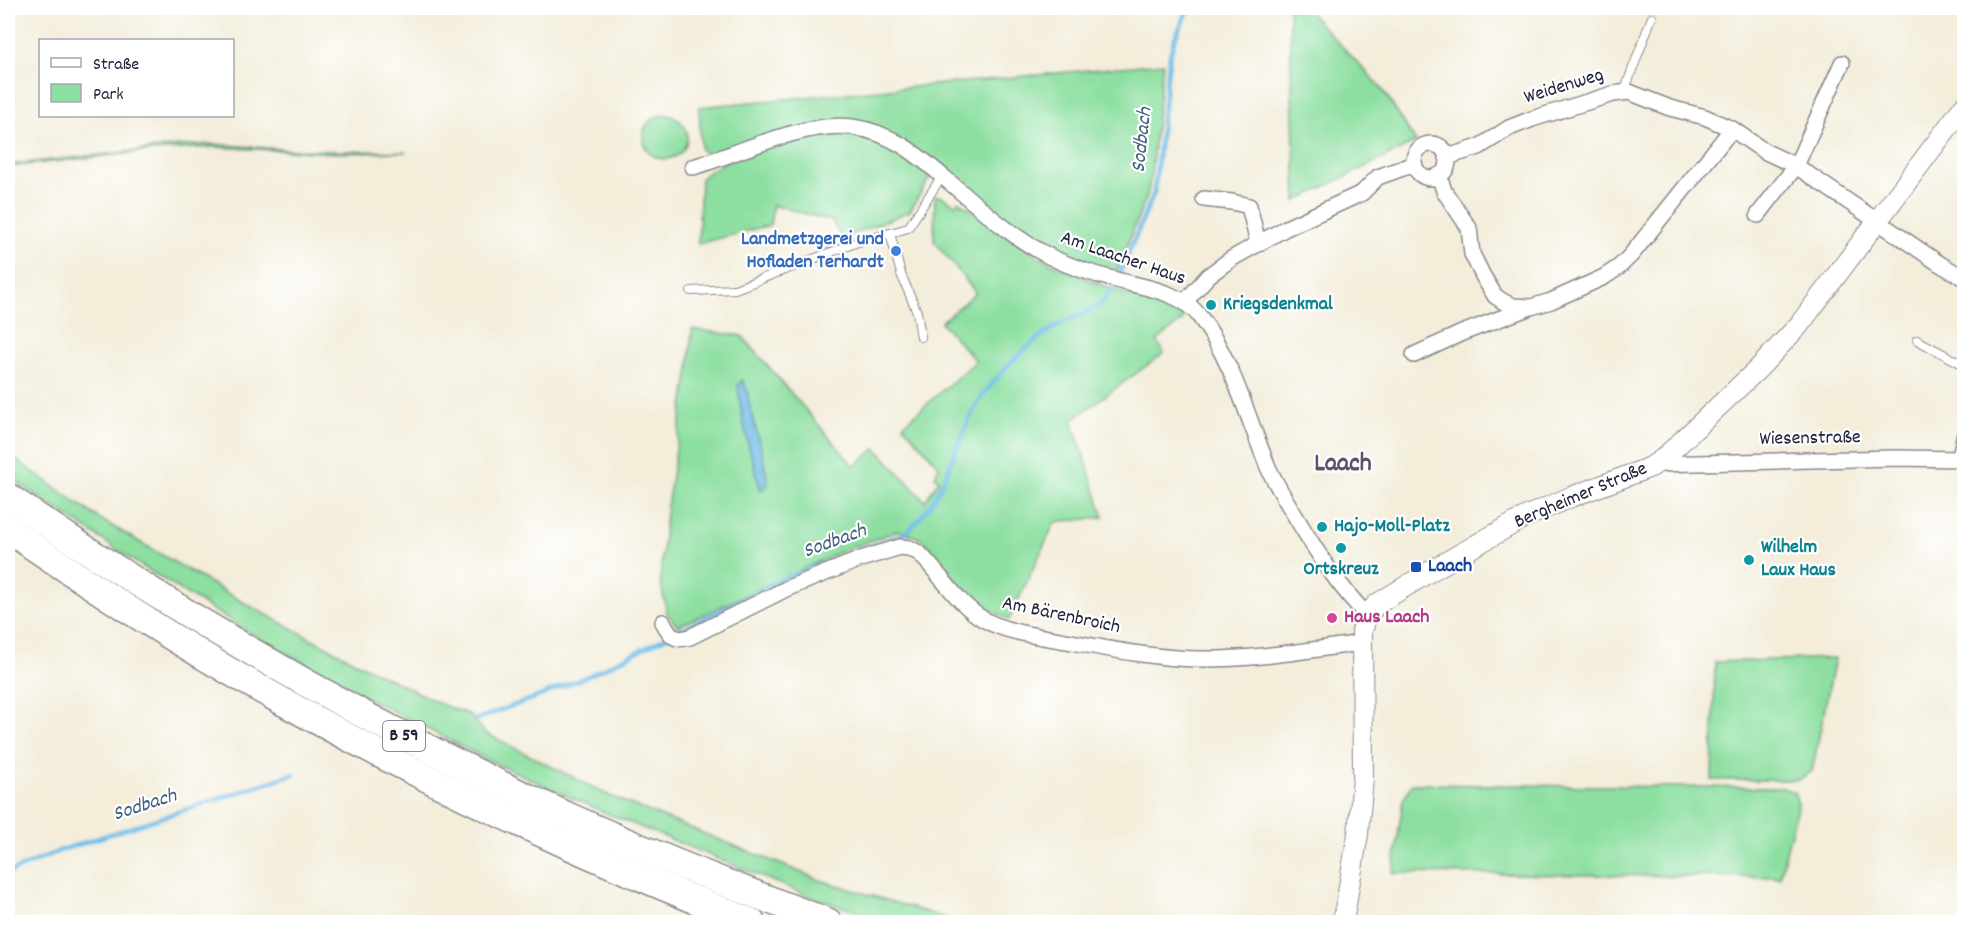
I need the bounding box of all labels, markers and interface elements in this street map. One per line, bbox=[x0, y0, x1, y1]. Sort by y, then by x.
legend bbox=[39, 39, 234, 117]
text: Straße bbox=[93, 53, 139, 78]
street label: Weidenweg bbox=[1521, 62, 1607, 112]
text: Park bbox=[93, 83, 124, 108]
water label: Sodbach bbox=[1125, 105, 1161, 174]
street label: Am Laacher Haus bbox=[1057, 224, 1189, 294]
place label: Landmetzgerei und Hofladen Terhardt bbox=[741, 226, 885, 277]
marker: Landmetzgerei und Hofladen Terhardt bbox=[889, 244, 903, 258]
place label: Kriegsdenkmal bbox=[1223, 291, 1333, 319]
marker: Kriegsdenkmal bbox=[1204, 298, 1218, 312]
street label: Wiesenstraße bbox=[1759, 424, 1861, 454]
district label: Laach bbox=[1314, 446, 1372, 483]
street label: Bergheimer Straße bbox=[1510, 455, 1652, 537]
place label: Hajo-Moll-Platz bbox=[1334, 513, 1450, 541]
water label: Sodbach bbox=[799, 516, 872, 567]
marker: Hajo-Moll-Platz bbox=[1315, 520, 1329, 534]
place label: Wilhelm Laux Haus bbox=[1761, 534, 1836, 585]
marker: Ortskreuz bbox=[1334, 541, 1348, 555]
place label: Laach bbox=[1428, 553, 1472, 581]
marker: Wilhelm Laux Haus bbox=[1742, 553, 1756, 567]
place label: Ortskreuz bbox=[1303, 556, 1379, 584]
marker: Laach bbox=[1409, 560, 1423, 574]
street label: Am Bärenbroich bbox=[999, 590, 1123, 642]
place label: Haus Laach bbox=[1344, 604, 1429, 632]
marker: Haus Laach bbox=[1325, 611, 1339, 625]
road number: B 59 bbox=[383, 721, 425, 751]
water label: Sodbach bbox=[109, 781, 182, 830]

